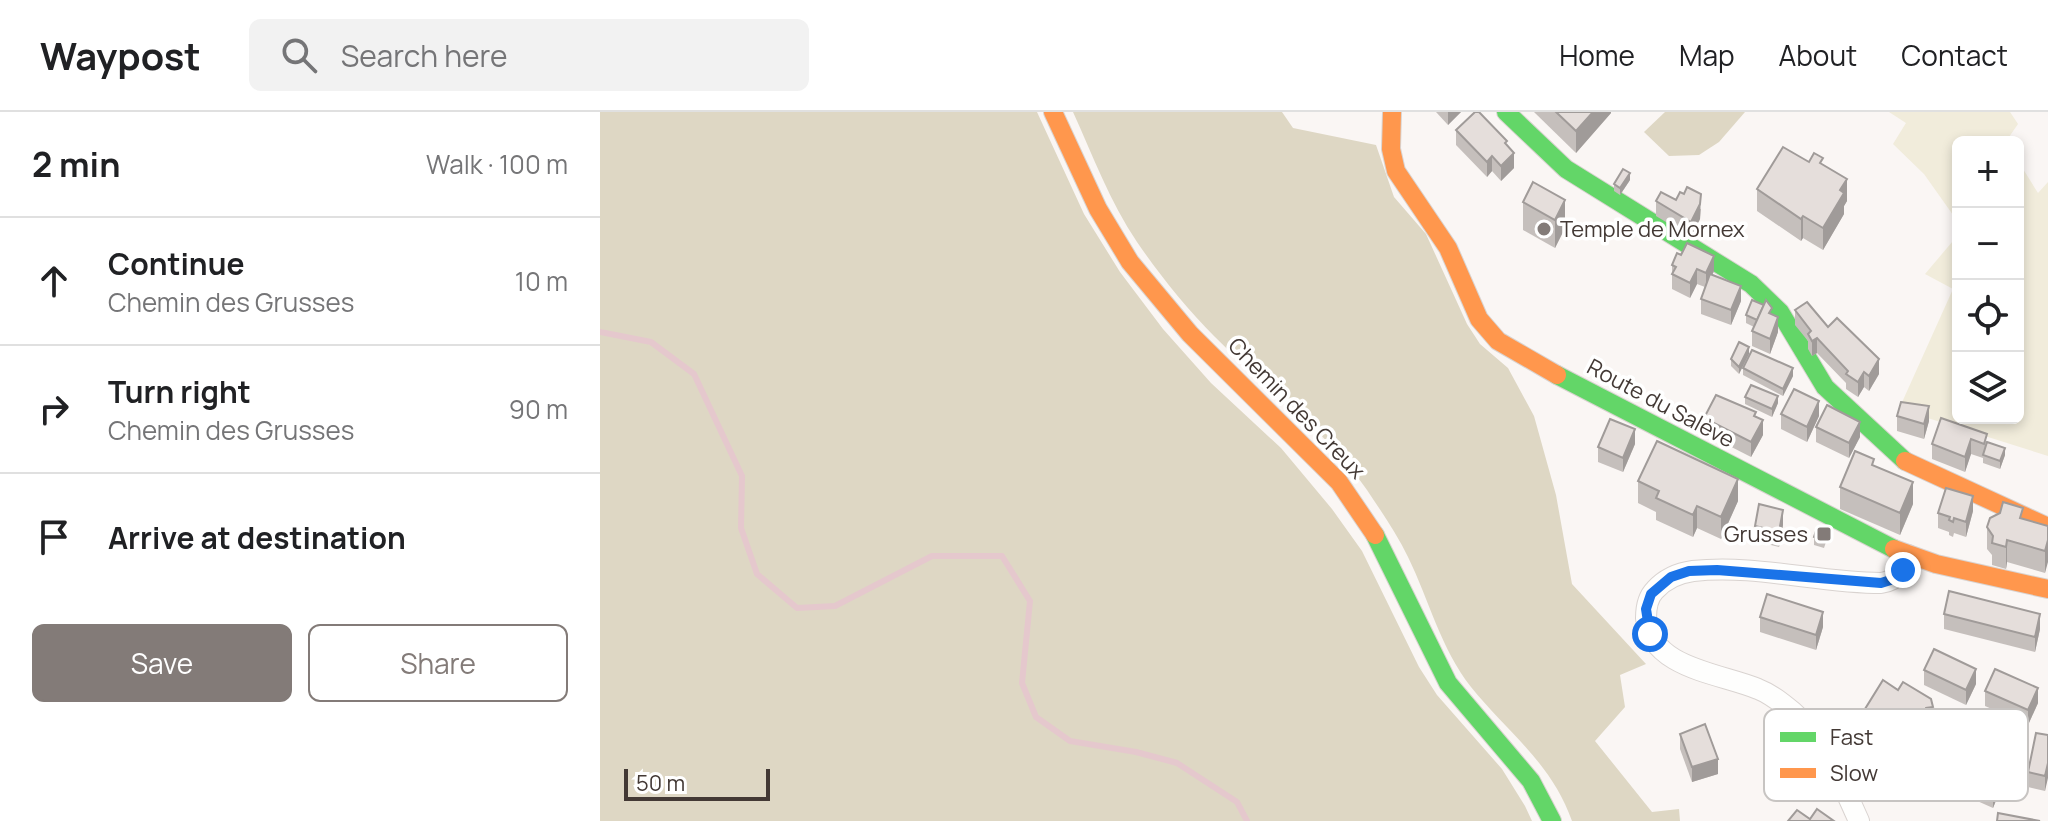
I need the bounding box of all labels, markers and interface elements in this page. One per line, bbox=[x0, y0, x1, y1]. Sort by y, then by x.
search box bbox=[249, 19, 809, 91]
text: Waypost bbox=[40, 29, 201, 81]
icon: search bbox=[277, 33, 321, 77]
text: Search here bbox=[341, 35, 508, 76]
text: Home bbox=[1559, 36, 1635, 74]
text: Map bbox=[1679, 36, 1735, 74]
text: About bbox=[1779, 36, 1857, 74]
text: Contact bbox=[1901, 36, 2008, 74]
map controls bbox=[1952, 136, 2024, 424]
button: + bbox=[1952, 136, 2024, 208]
text: 2 min bbox=[32, 141, 120, 187]
text: Walk · 100 m bbox=[426, 146, 568, 182]
button: − bbox=[1952, 208, 2024, 280]
place label: Temple de Mornex bbox=[1560, 214, 1745, 244]
marker: Temple de Mornex bbox=[1535, 220, 1553, 238]
text: Continue bbox=[108, 243, 244, 284]
icon: ahead bbox=[32, 259, 76, 303]
text: 10 m bbox=[515, 263, 568, 299]
button: locate bbox=[1952, 280, 2024, 352]
text: Chemin des Grusses bbox=[108, 284, 354, 320]
street label: Chemin des Creux bbox=[1222, 331, 1372, 485]
street label: Route du Salève bbox=[1582, 351, 1740, 455]
button: layers bbox=[1952, 352, 2024, 424]
text: Turn right bbox=[108, 371, 251, 412]
icon: right bbox=[32, 387, 76, 431]
text: 90 m bbox=[509, 391, 568, 427]
text: Chemin des Grusses bbox=[108, 412, 354, 448]
icon: arrive bbox=[32, 515, 76, 559]
text: Arrive at destination bbox=[108, 517, 406, 558]
place label: Grusses bbox=[1724, 519, 1808, 549]
marker: Grusses bbox=[1815, 525, 1833, 543]
route end bbox=[1885, 552, 1921, 588]
route start bbox=[1632, 616, 1668, 652]
button: Save bbox=[32, 624, 292, 702]
button: Share bbox=[308, 624, 568, 702]
legend bbox=[1764, 709, 2028, 801]
text: Fast bbox=[1830, 722, 1873, 752]
text: Slow bbox=[1830, 758, 1878, 788]
scale bar bbox=[624, 765, 770, 801]
text: 50 m bbox=[636, 768, 685, 798]

